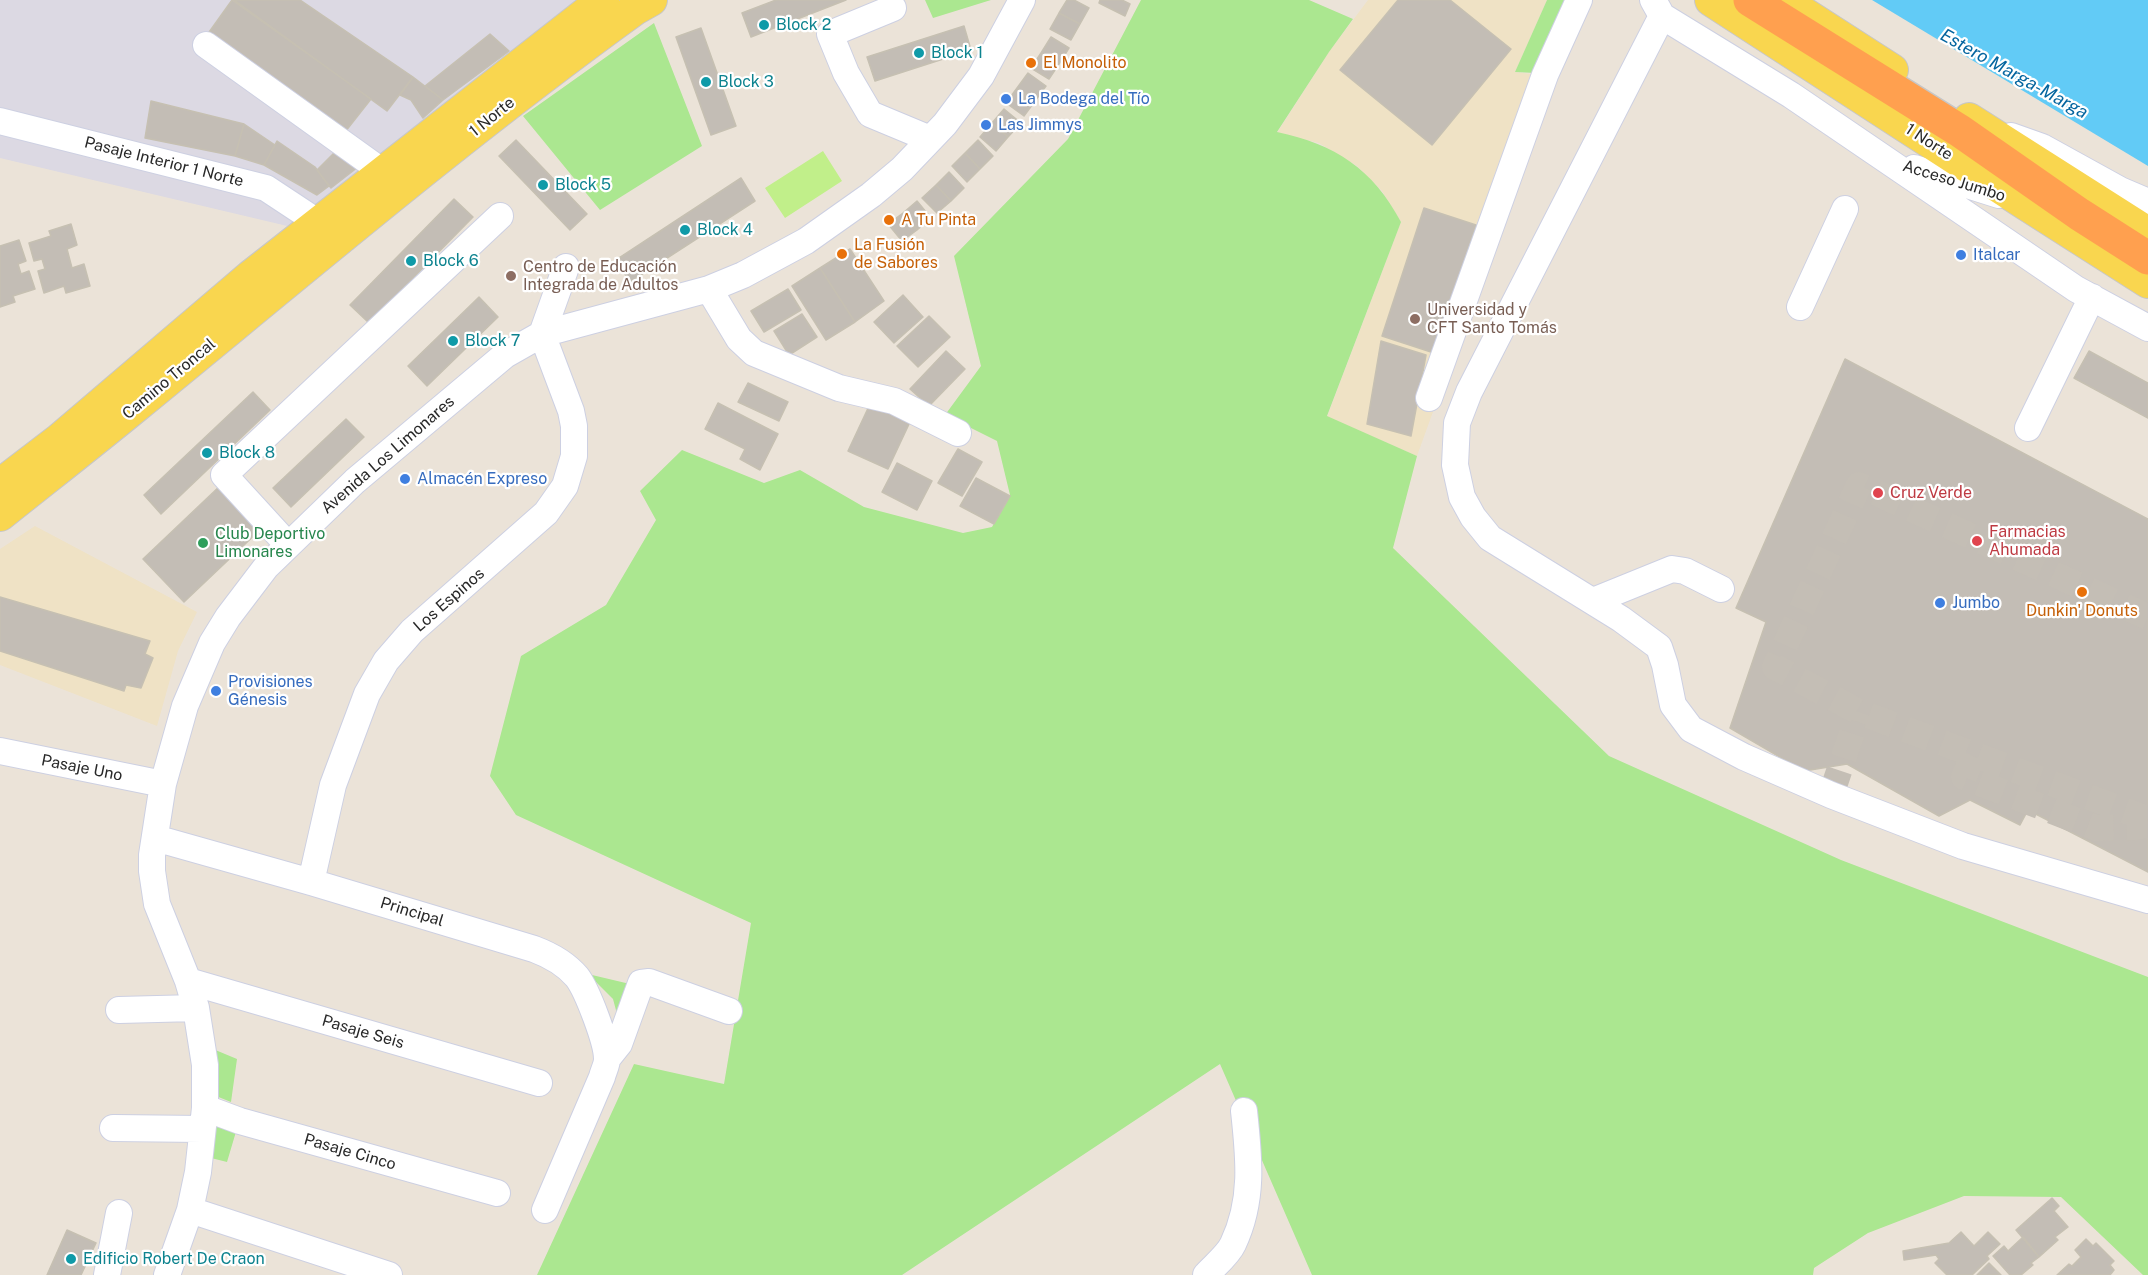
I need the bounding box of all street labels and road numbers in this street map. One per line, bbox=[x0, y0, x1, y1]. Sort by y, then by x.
street label: 1 Norte bbox=[466, 93, 518, 141]
street label: 1 Norte bbox=[1902, 120, 1956, 164]
street label: Pasaje Interior 1 Norte bbox=[82, 133, 246, 191]
street label: Acceso Jumbo bbox=[1900, 156, 2008, 206]
street label: Camino Troncal bbox=[119, 335, 219, 423]
street label: Avenida Los Limonares bbox=[317, 392, 459, 518]
street label: Los Espinos bbox=[410, 564, 488, 636]
street label: Pasaje Uno bbox=[40, 751, 124, 785]
street label: Principal bbox=[378, 893, 446, 931]
street label: Pasaje Seis bbox=[320, 1011, 406, 1053]
street label: Pasaje Cinco bbox=[302, 1130, 398, 1174]

